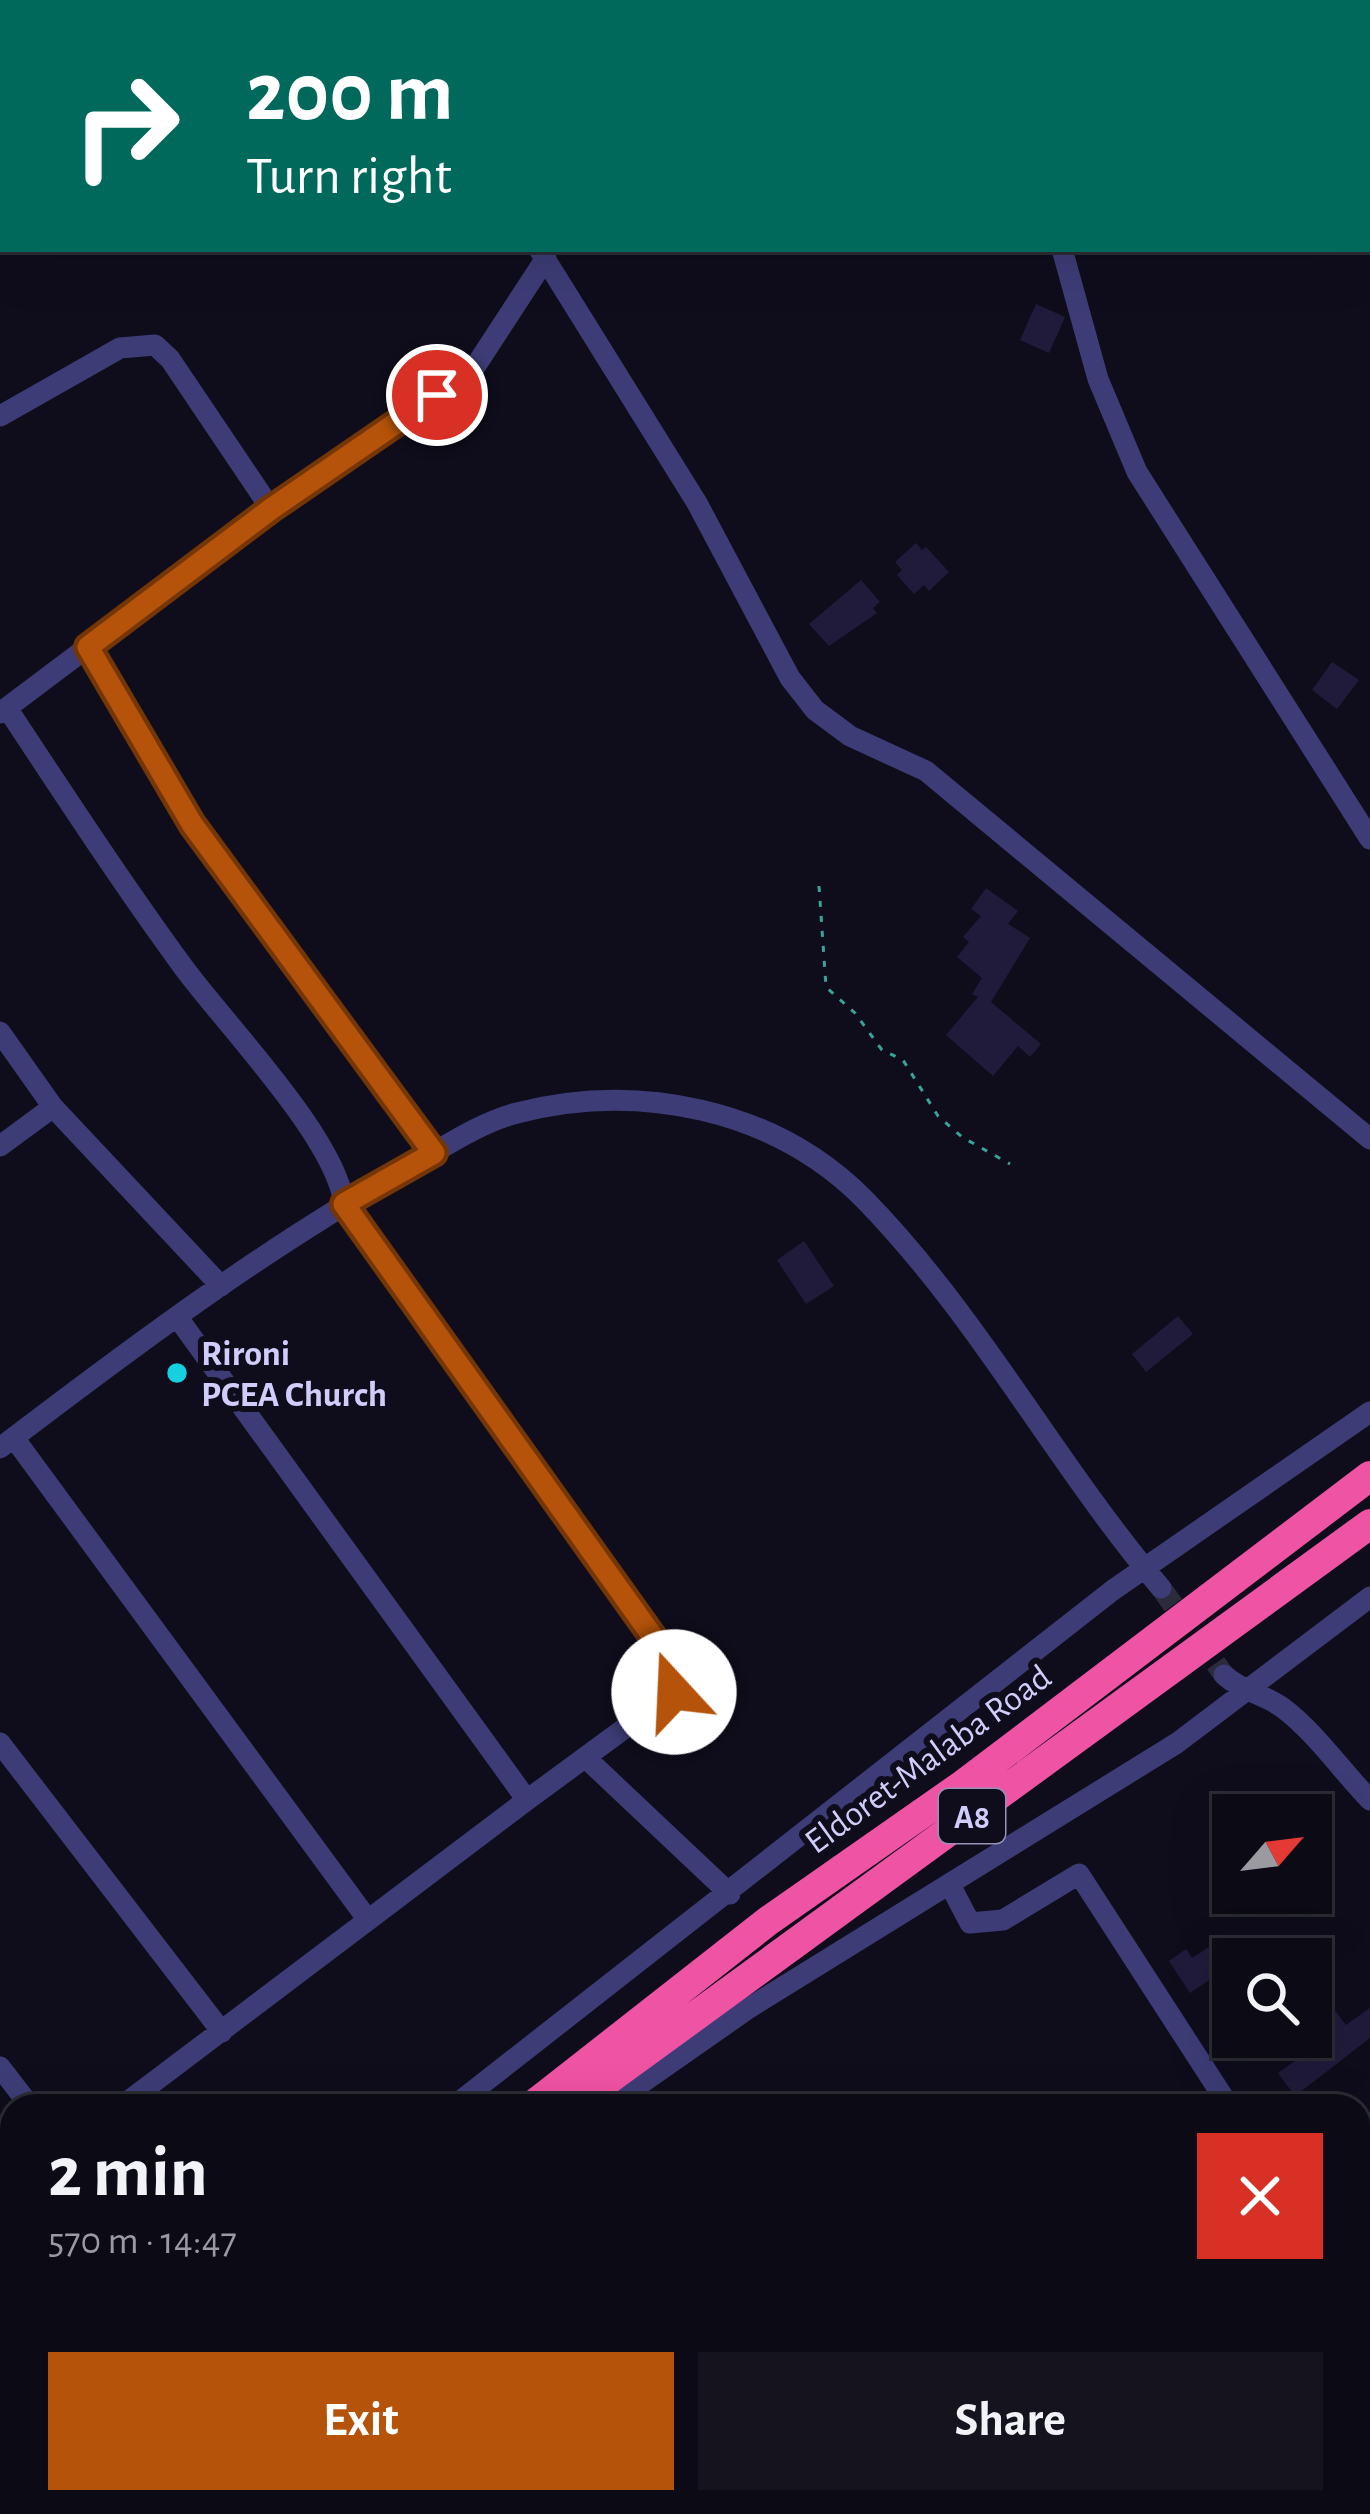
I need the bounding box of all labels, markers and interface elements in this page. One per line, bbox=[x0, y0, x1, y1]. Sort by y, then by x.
icon: right bbox=[48, 48, 204, 204]
text: 200 m bbox=[246, 52, 454, 136]
text: Turn right bbox=[246, 150, 452, 204]
pin bbox=[386, 344, 488, 446]
icon: arrive bbox=[404, 362, 470, 428]
place label: Rironi PCEA Church bbox=[201, 1336, 387, 1413]
marker: Rironi PCEA Church bbox=[164, 1360, 190, 1386]
position arrow bbox=[611, 1629, 737, 1755]
street label: Eldoret-Malaba Road bbox=[799, 1659, 1058, 1861]
road number: A8 bbox=[939, 1789, 1005, 1843]
north arrow bbox=[1212, 1794, 1332, 1914]
map controls bbox=[1212, 1794, 1332, 2058]
button: search bbox=[1212, 1938, 1332, 2058]
button: close bbox=[1197, 2133, 1323, 2259]
text: 2 min bbox=[48, 2137, 208, 2209]
text: 570 m · 14:47 bbox=[48, 2222, 237, 2261]
button: Exit bbox=[48, 2352, 674, 2490]
button: Share bbox=[698, 2352, 1323, 2490]

